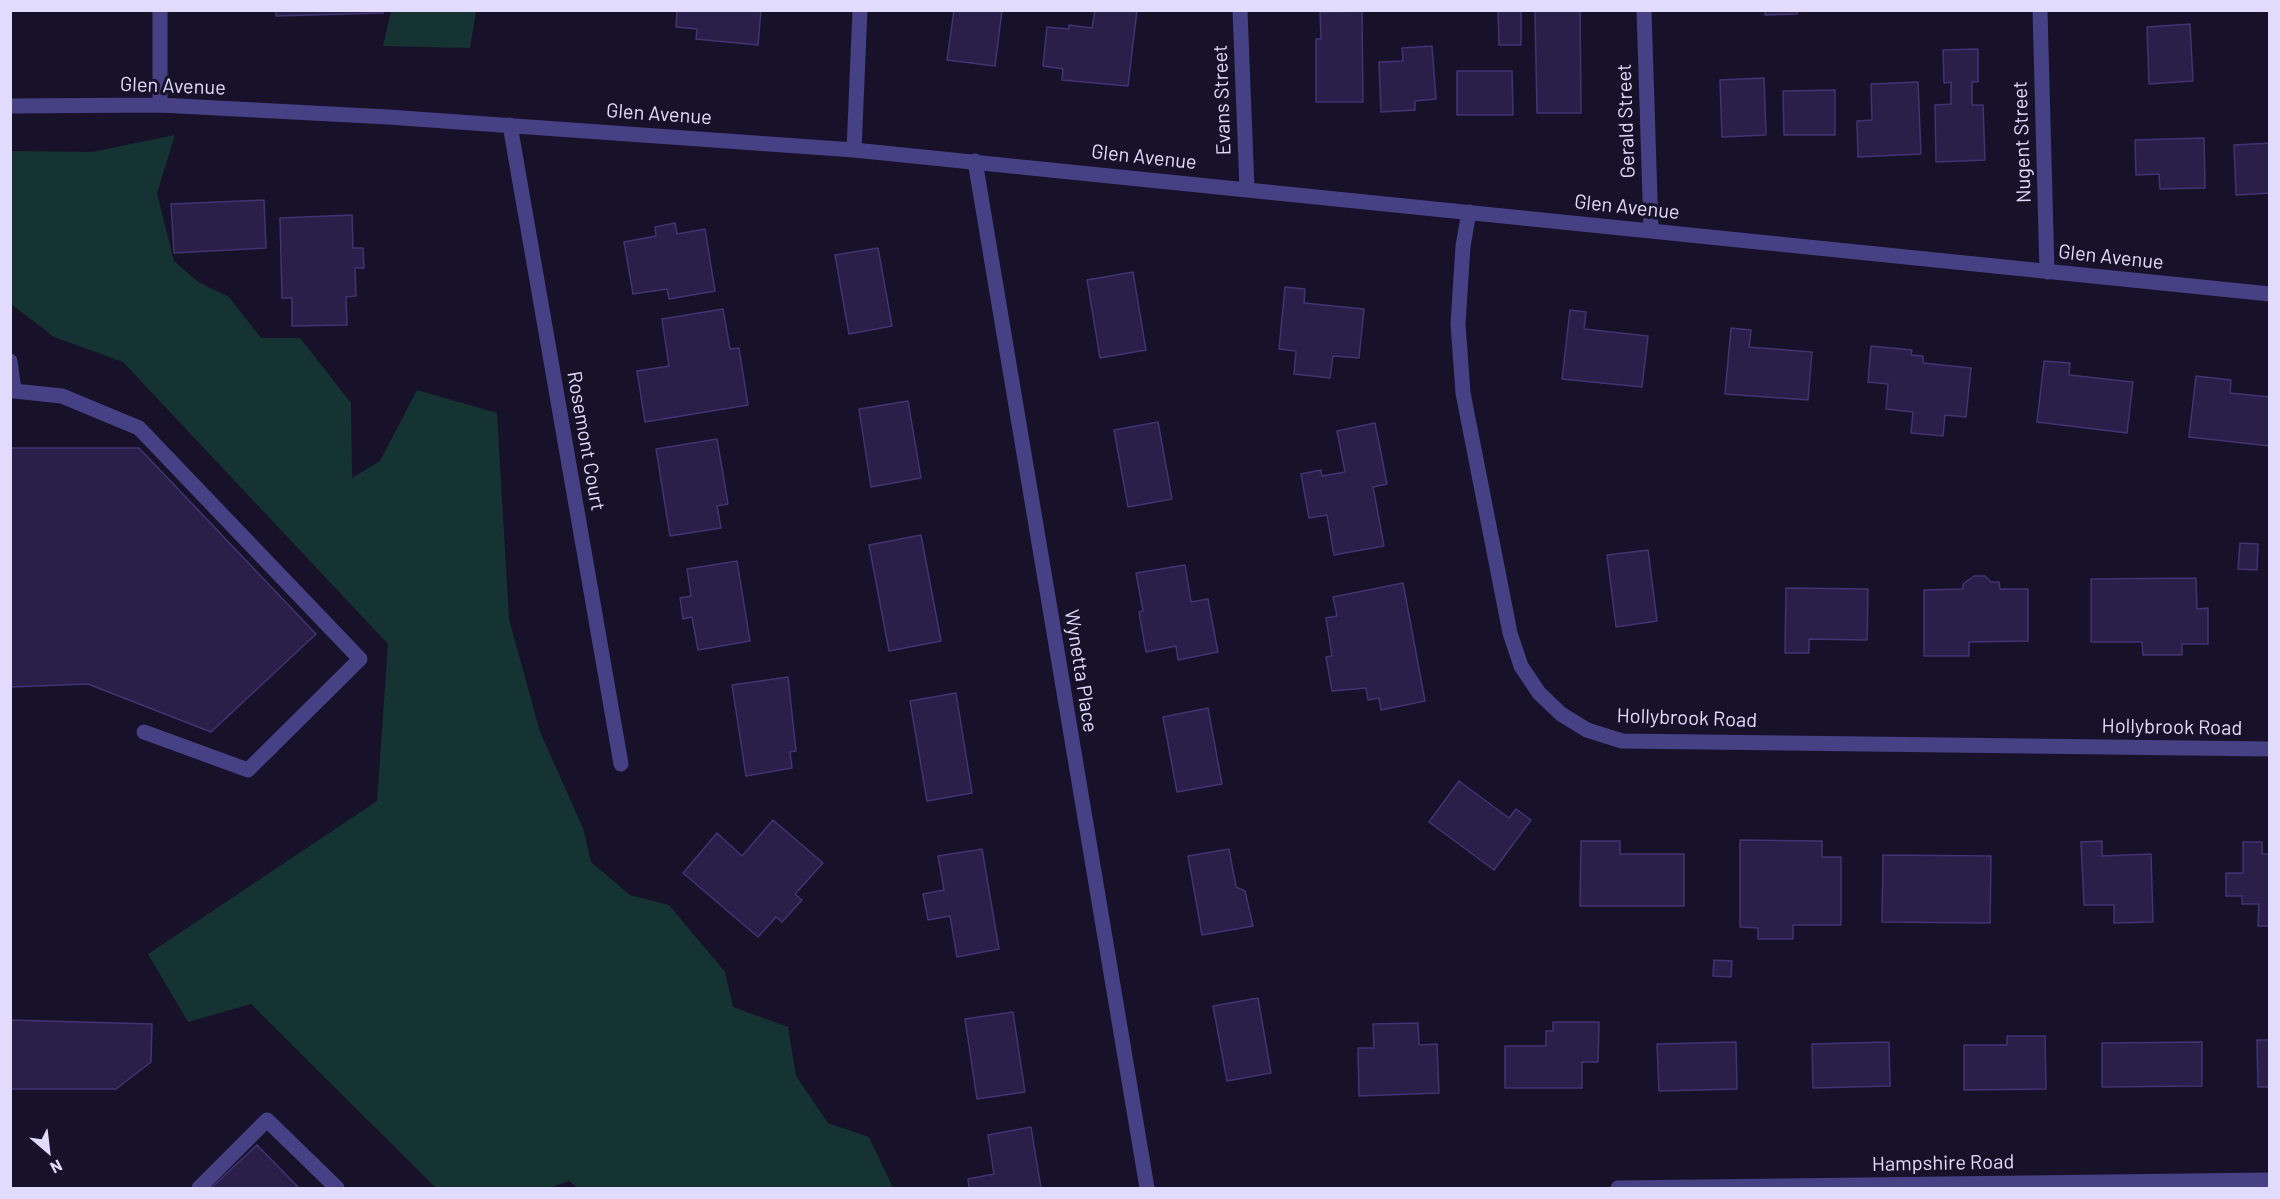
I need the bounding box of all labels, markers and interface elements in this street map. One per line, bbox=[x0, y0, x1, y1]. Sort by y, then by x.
street label: Evans Street bbox=[1208, 44, 1236, 156]
street label: Gerald Street bbox=[1612, 63, 1640, 179]
street label: Glen Avenue bbox=[120, 72, 226, 100]
street label: Nugent Street bbox=[2008, 80, 2036, 204]
street label: Glen Avenue bbox=[605, 98, 713, 130]
street label: Glen Avenue bbox=[1090, 140, 1198, 174]
street label: Glen Avenue bbox=[1573, 190, 1681, 224]
street label: Glen Avenue bbox=[2057, 240, 2165, 274]
street label: Rosemont Court bbox=[562, 369, 610, 513]
street label: Wynetta Place bbox=[1059, 608, 1103, 734]
street label: Hollybrook Road bbox=[1616, 704, 1758, 732]
street label: Hollybrook Road bbox=[2102, 714, 2242, 740]
north arrow bbox=[18, 1121, 78, 1181]
street label: Hampshire Road bbox=[1872, 1150, 2014, 1176]
text: N bbox=[48, 1156, 66, 1178]

